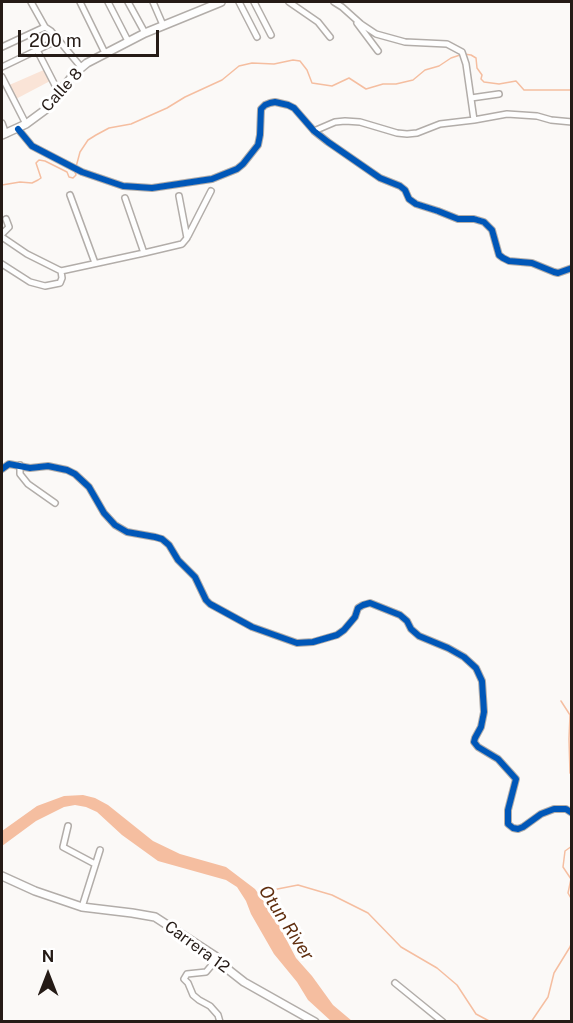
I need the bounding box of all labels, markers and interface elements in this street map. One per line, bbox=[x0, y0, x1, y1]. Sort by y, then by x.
scale bar bbox=[21, 18, 162, 56]
text: 200 m bbox=[29, 30, 82, 51]
street label: Calle 8 bbox=[37, 64, 87, 116]
water label: Otun River bbox=[254, 881, 318, 965]
street label: Carrera 12 bbox=[161, 917, 233, 977]
north arrow bbox=[18, 945, 78, 1005]
text: N bbox=[42, 947, 54, 966]

